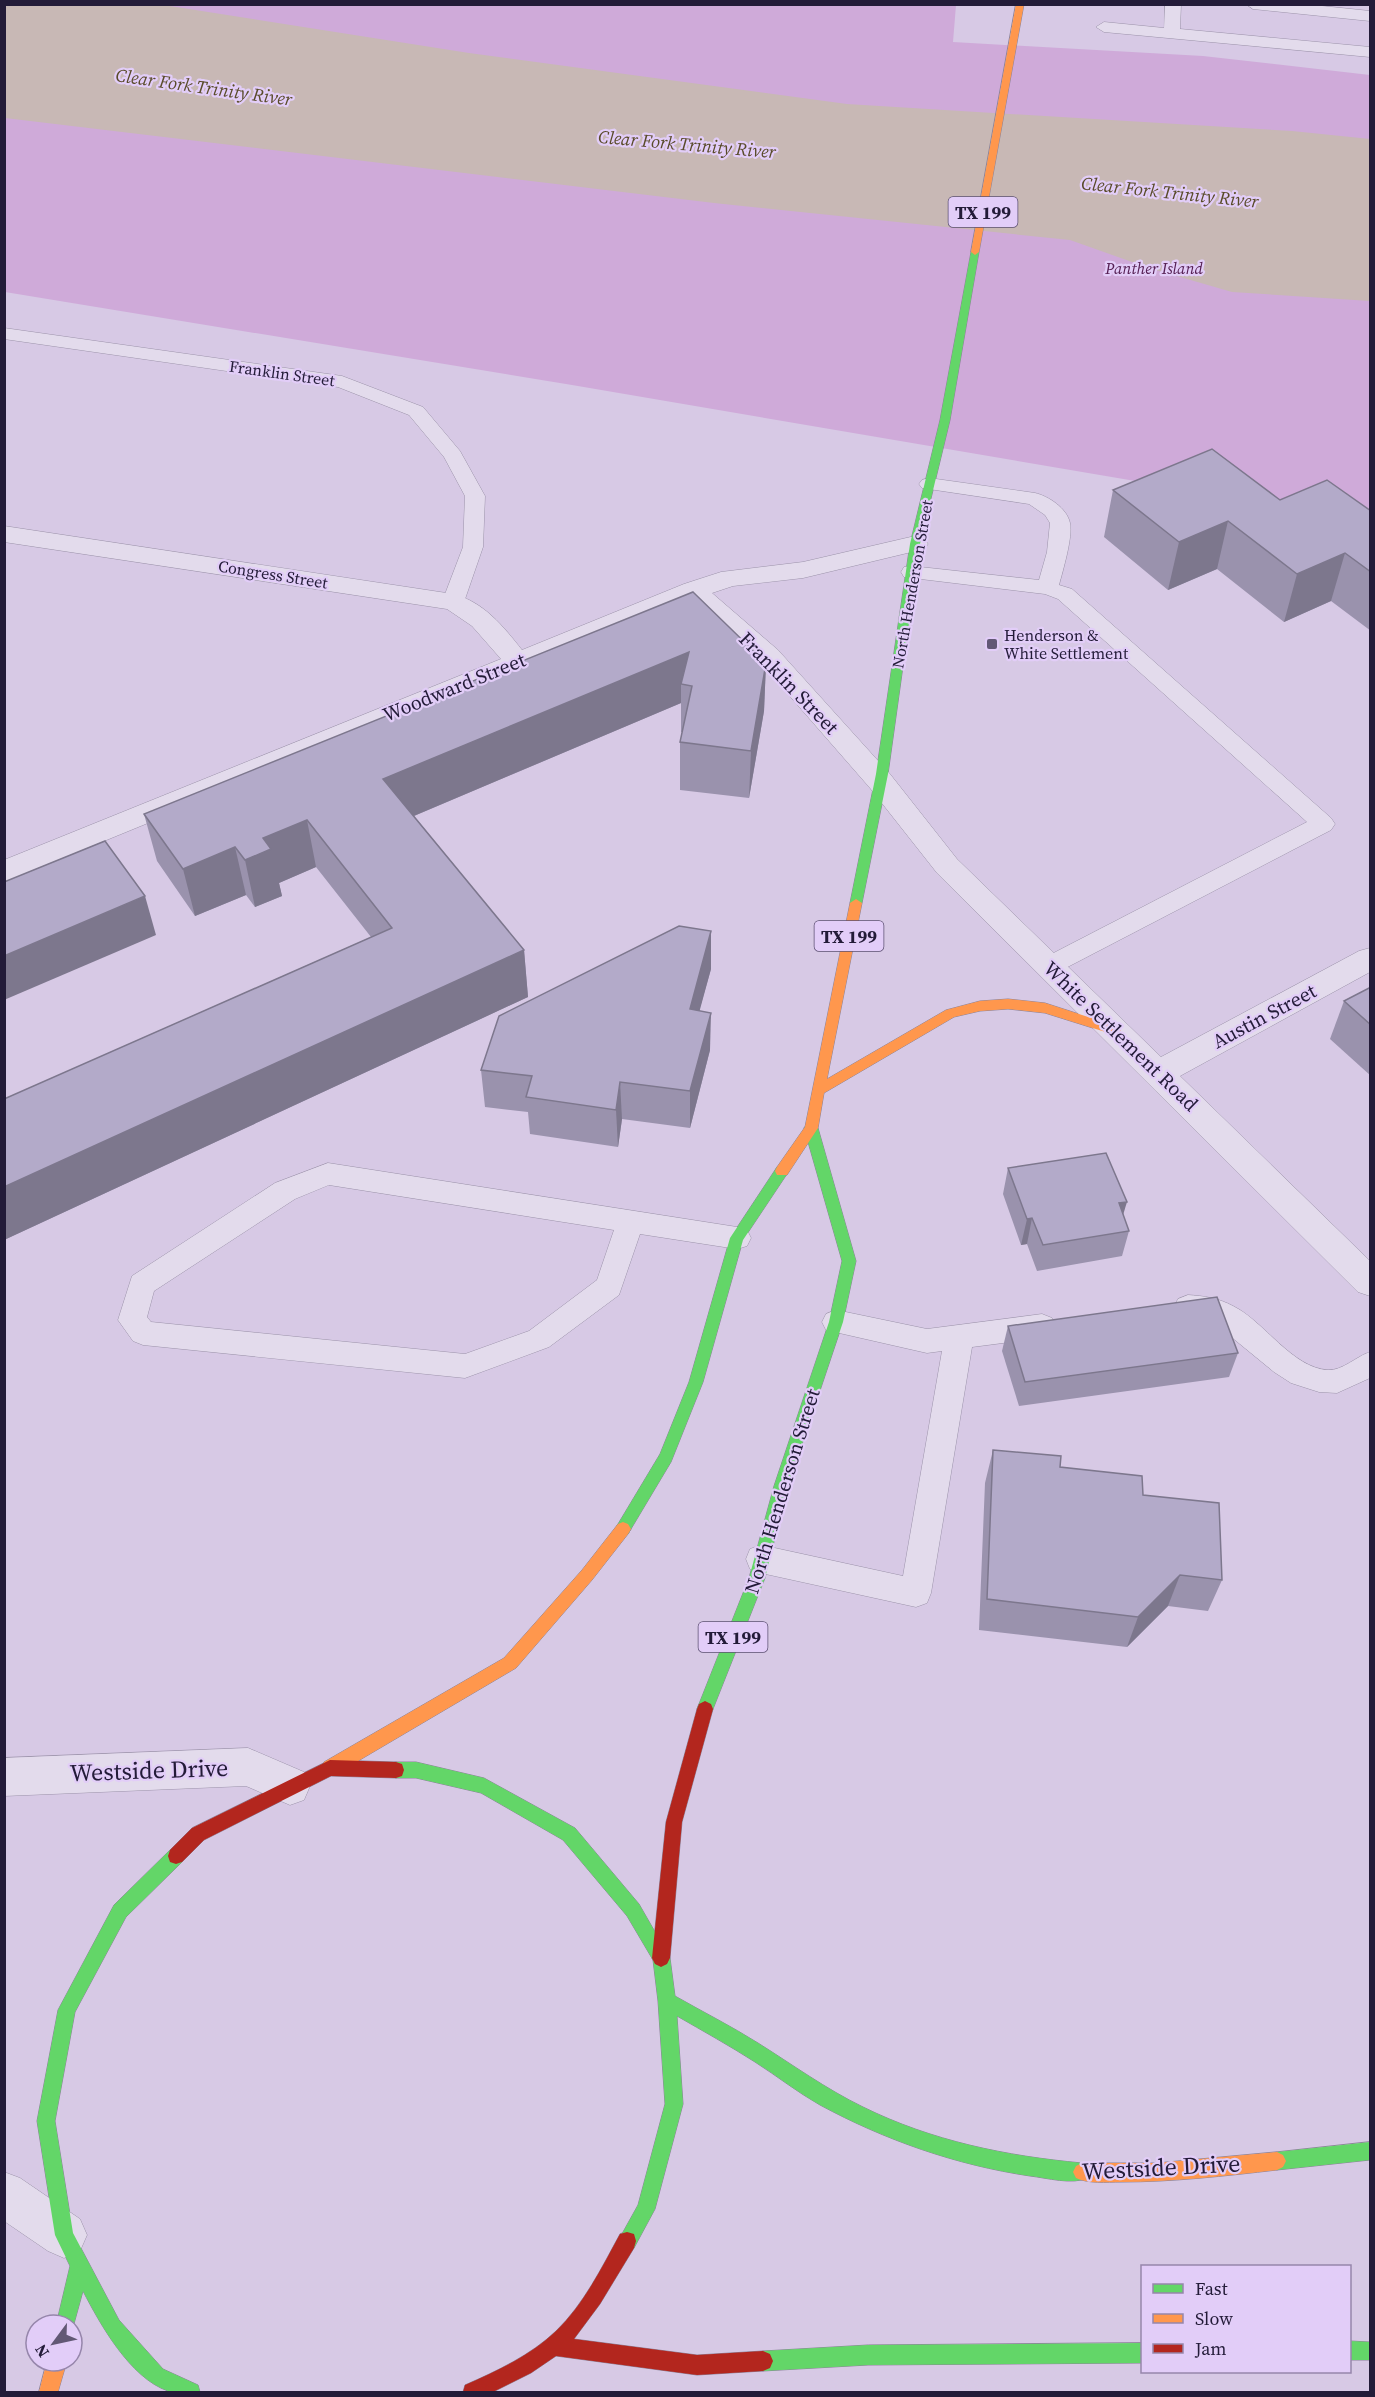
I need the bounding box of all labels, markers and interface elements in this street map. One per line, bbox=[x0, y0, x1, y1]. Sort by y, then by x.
water label: Clear Fork Trinity River bbox=[114, 62, 295, 112]
water label: Clear Fork Trinity River bbox=[597, 124, 778, 164]
water label: Clear Fork Trinity River bbox=[1080, 170, 1261, 214]
road number: TX 199 bbox=[948, 197, 1018, 227]
park label: Panther Island bbox=[1104, 257, 1203, 279]
street label: Franklin Street bbox=[228, 355, 337, 391]
street label: North Henderson Street bbox=[886, 497, 938, 670]
street label: Congress Street bbox=[217, 554, 330, 594]
place label: Henderson & White Settlement bbox=[1004, 624, 1129, 664]
street label: Franklin Street bbox=[733, 625, 846, 741]
marker: Henderson & White Settlement bbox=[985, 637, 999, 651]
street label: Woodward Street bbox=[378, 645, 530, 728]
road number: TX 199 bbox=[814, 921, 884, 951]
street label: White Settlement Road bbox=[1038, 955, 1205, 1118]
street label: Austin Street bbox=[1207, 977, 1321, 1055]
street label: North Henderson Street bbox=[737, 1385, 827, 1597]
road number: TX 199 bbox=[698, 1622, 768, 1652]
street label: Westside Drive bbox=[69, 1751, 229, 1789]
street label: Westside Drive bbox=[1081, 2146, 1241, 2188]
legend bbox=[1141, 2265, 1351, 2373]
text: Fast bbox=[1195, 2276, 1228, 2301]
text: Slow bbox=[1195, 2306, 1233, 2331]
north arrow bbox=[24, 2313, 84, 2373]
text: Jam bbox=[1194, 2336, 1227, 2361]
text: N bbox=[29, 2340, 54, 2362]

